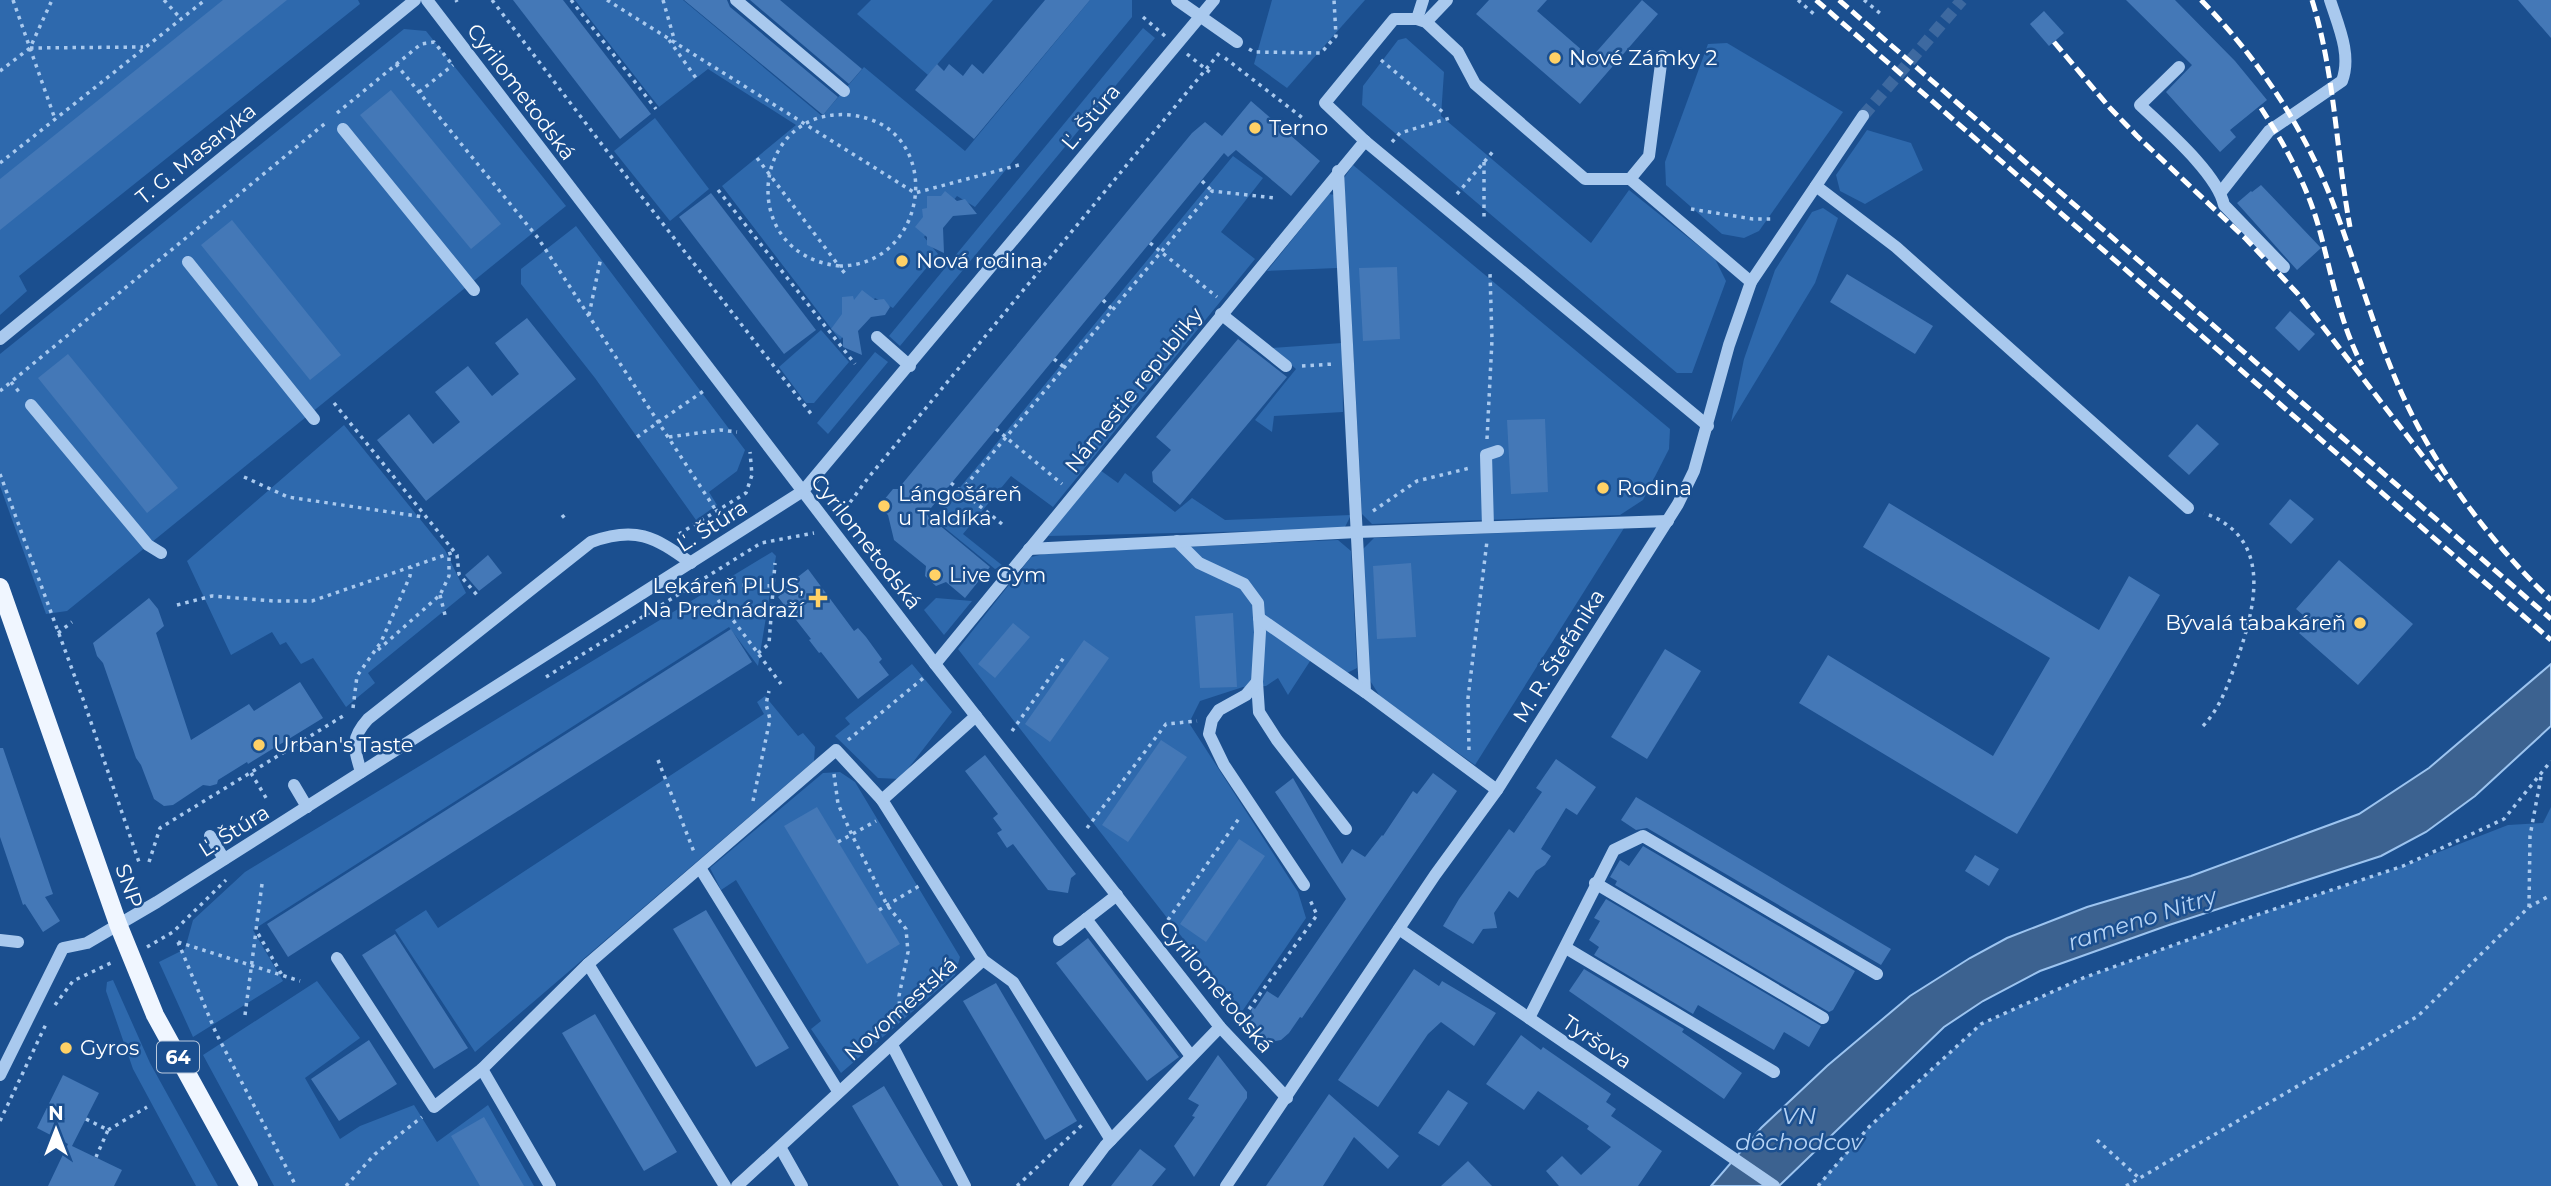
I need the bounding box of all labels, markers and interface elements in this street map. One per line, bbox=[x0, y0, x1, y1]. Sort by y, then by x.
street label: Cyrilometodská bbox=[462, 18, 581, 165]
place label: Nové Zámky 2 bbox=[1569, 45, 1717, 70]
marker: Nové Zámky 2 bbox=[1547, 50, 1563, 66]
street label: Ľ. Štúra bbox=[1056, 79, 1125, 155]
street label: T. G. Masaryka bbox=[131, 98, 261, 210]
place label: Terno bbox=[1269, 115, 1328, 140]
marker: Terno bbox=[1247, 120, 1263, 136]
place label: Nová rodina bbox=[916, 248, 1043, 273]
marker: Nová rodina bbox=[894, 253, 910, 269]
street label: Námestie republiky bbox=[1059, 302, 1208, 477]
street label: Cyrilometodská bbox=[806, 469, 927, 614]
place label: Rodina bbox=[1617, 475, 1692, 500]
marker: Rodina bbox=[1595, 480, 1611, 496]
place label: Lángošáreň u Taldíka bbox=[898, 481, 1022, 530]
street label: Ľ. Štúra bbox=[672, 494, 752, 557]
marker: Lángošáreň u Taldíka bbox=[876, 498, 892, 514]
place label: Live Gym bbox=[949, 562, 1046, 587]
marker: Live Gym bbox=[927, 567, 943, 583]
place label: Lekáreň PLUS, Na Prednádraží bbox=[642, 573, 805, 622]
street label: M. R. Štefánika bbox=[1507, 584, 1610, 727]
marker: Lekáreň PLUS, Na Prednádraží bbox=[810, 590, 826, 606]
place label: Bývalá tabakáreň bbox=[2165, 610, 2346, 635]
marker: Bývalá tabakáreň bbox=[2352, 615, 2368, 631]
place label: Urban's Taste bbox=[273, 732, 414, 757]
marker: Urban's Taste bbox=[251, 737, 267, 753]
street label: Ľ. Štúra bbox=[194, 799, 274, 862]
street label: SNP bbox=[110, 860, 149, 911]
water label: rameno Nitry bbox=[2064, 881, 2221, 956]
street label: Cyrilometodská bbox=[1154, 916, 1279, 1058]
street label: Novomestská bbox=[839, 952, 962, 1066]
street label: Tyršova bbox=[1558, 1009, 1637, 1074]
place label: Gyros bbox=[80, 1035, 139, 1060]
marker: Gyros bbox=[58, 1040, 74, 1056]
road number: 64 bbox=[157, 1042, 199, 1072]
north arrow bbox=[21, 1095, 91, 1165]
text: N bbox=[48, 1102, 64, 1125]
water label: VN dôchodcov bbox=[1735, 1102, 1864, 1156]

